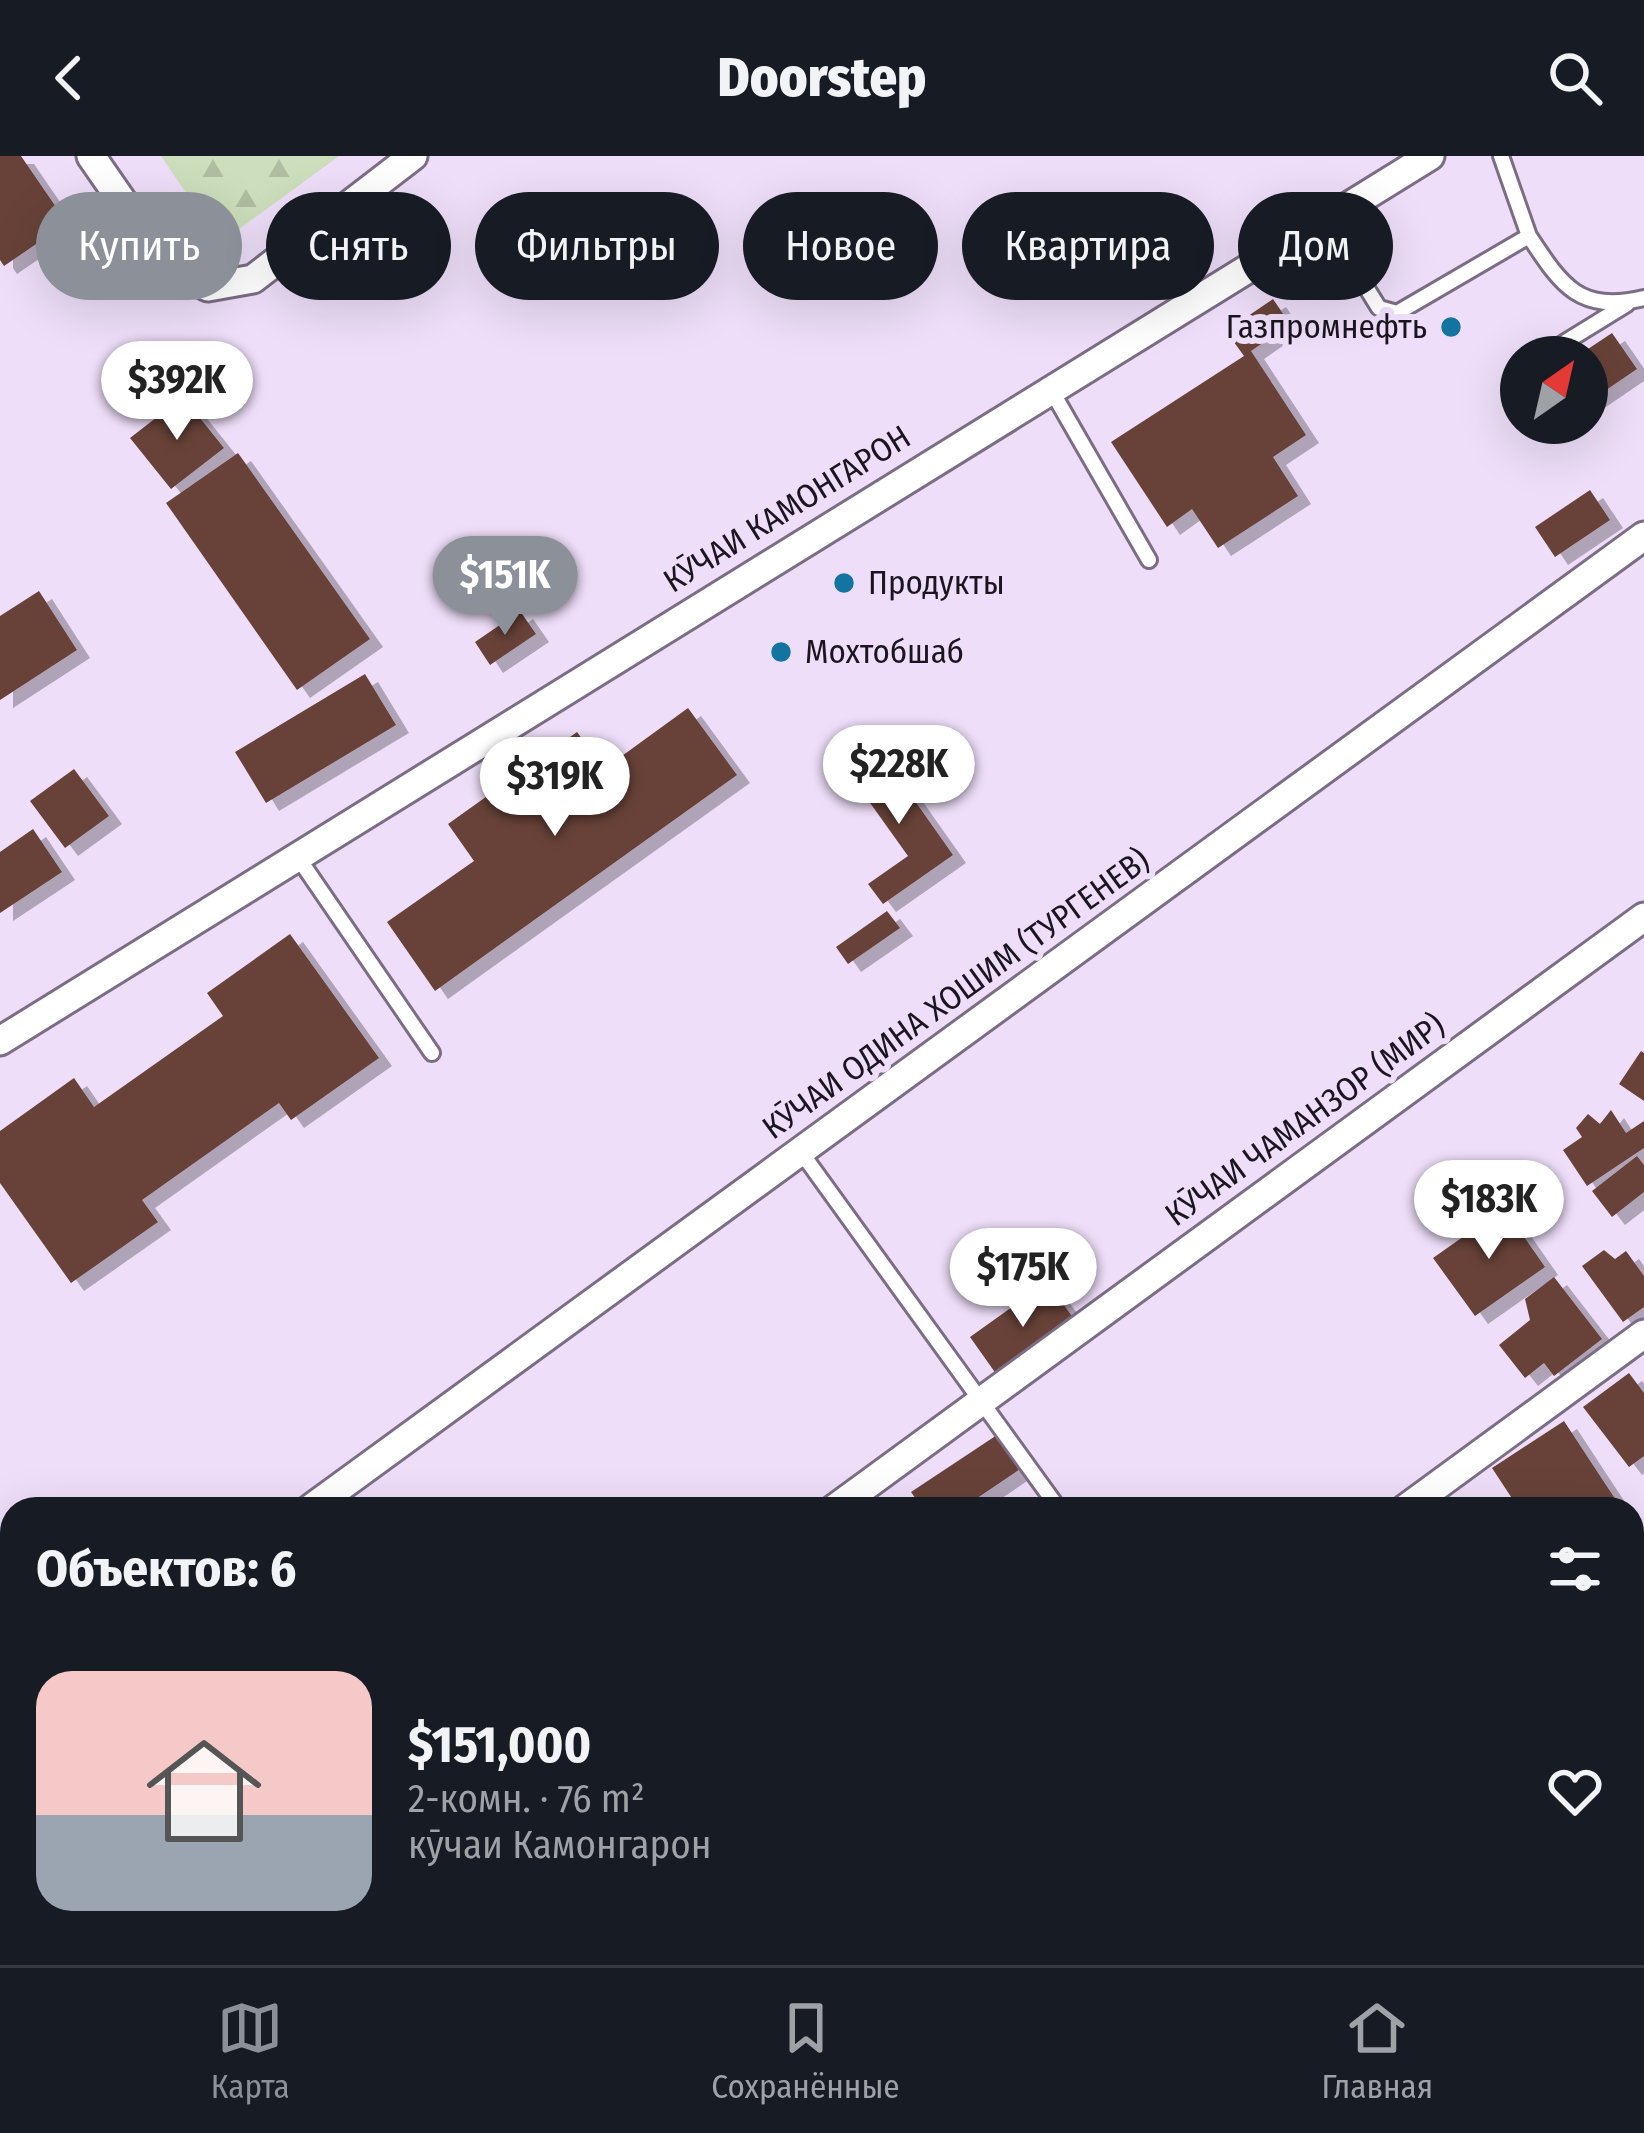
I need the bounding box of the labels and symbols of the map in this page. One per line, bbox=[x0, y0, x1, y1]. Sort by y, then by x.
place label: Газпромнефть bbox=[1226, 307, 1427, 347]
marker: Газпромнефть bbox=[1438, 314, 1464, 340]
north arrow bbox=[1500, 336, 1608, 444]
pin: $392K bbox=[93, 341, 261, 443]
street label: КӮЧАИ КАМОНГАРОН bbox=[656, 417, 918, 601]
pin: $151K bbox=[421, 536, 589, 638]
place label: Продукты bbox=[868, 563, 1005, 603]
marker: Продукты bbox=[831, 570, 857, 596]
place label: Мохтобшаб bbox=[805, 632, 964, 672]
marker: Мохтобшаб bbox=[768, 639, 794, 665]
pin: $228K bbox=[815, 725, 983, 827]
pin: $319K bbox=[471, 737, 639, 839]
street label: КӮЧАИ ОДИНА ХОШИМ (ТУРГЕНЕВ) bbox=[755, 840, 1157, 1148]
street label: КӮЧАИ ЧАМАНЗОР (МИР) bbox=[1158, 1005, 1452, 1235]
pin: $183K bbox=[1405, 1160, 1573, 1262]
pin: $175K bbox=[939, 1228, 1107, 1330]

